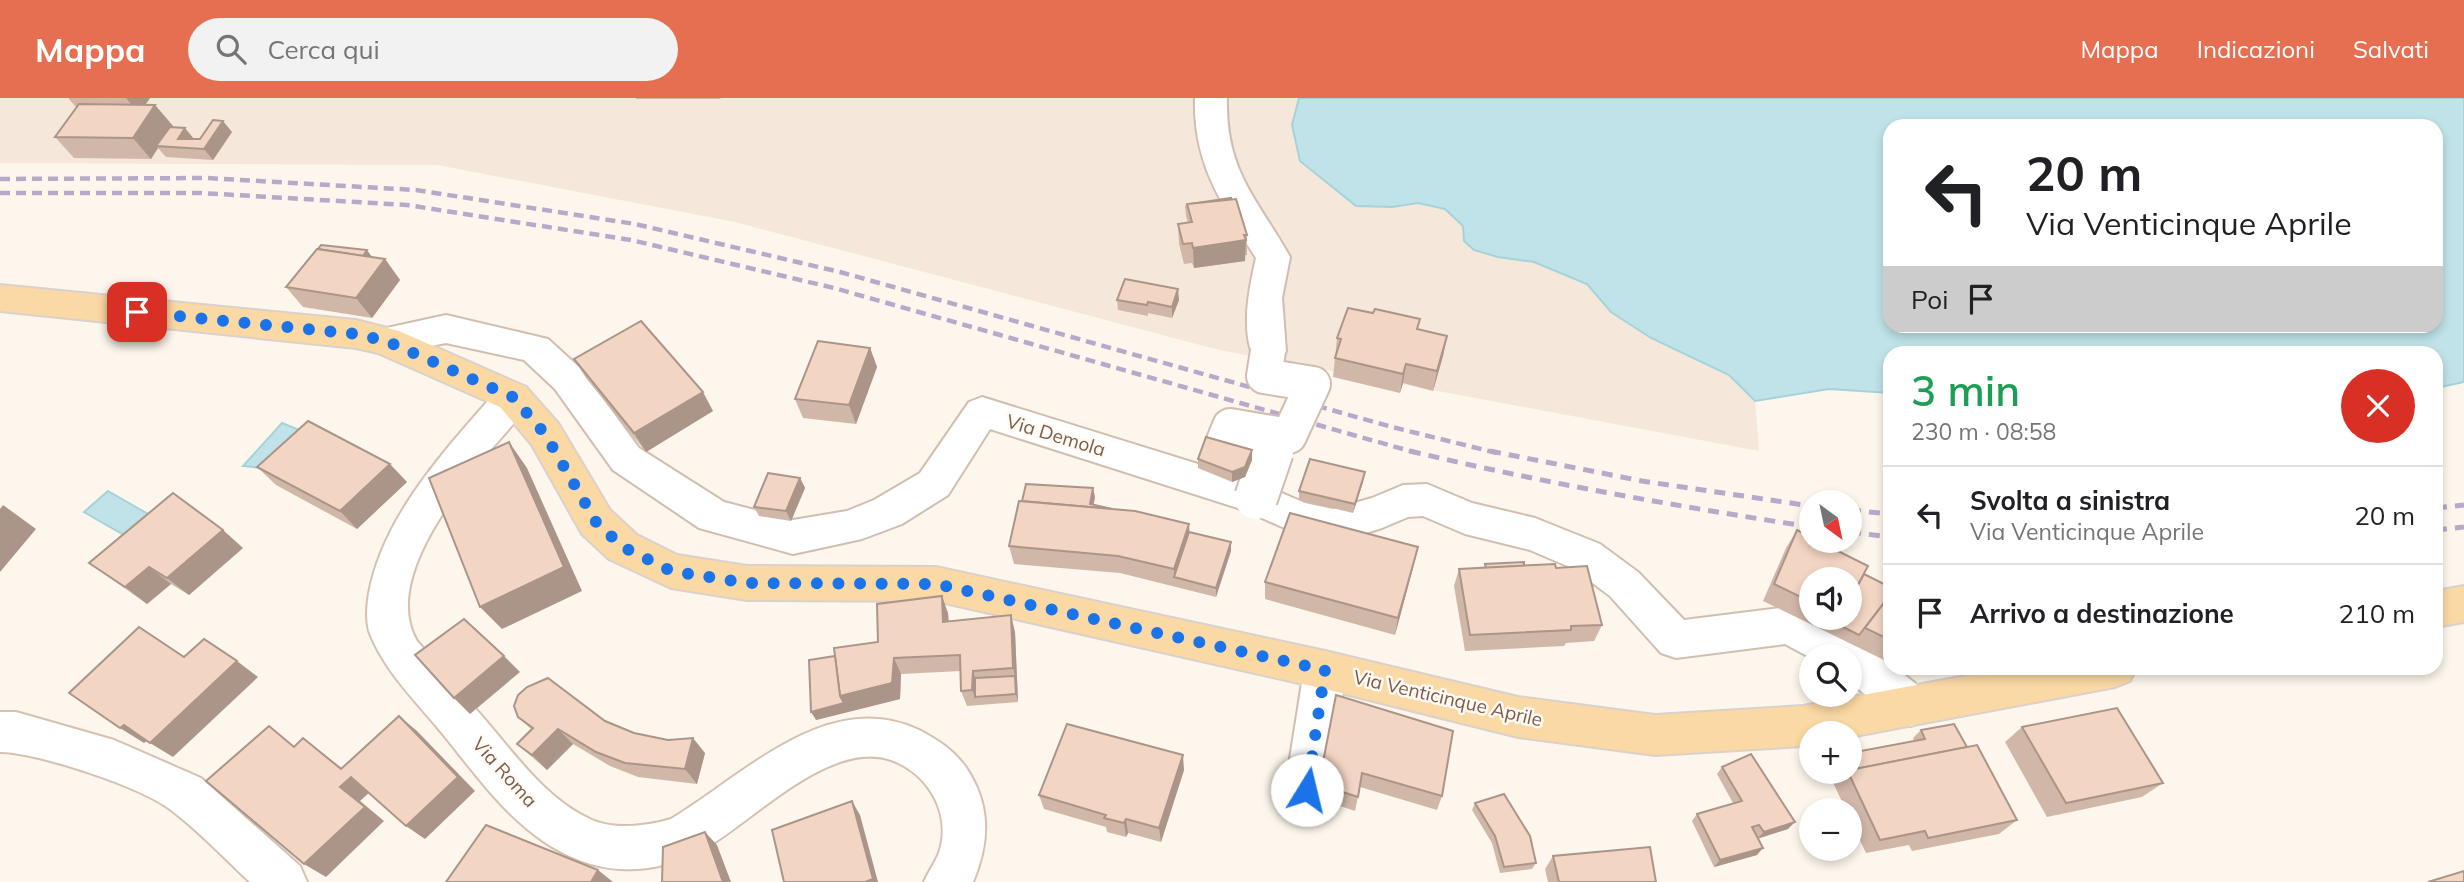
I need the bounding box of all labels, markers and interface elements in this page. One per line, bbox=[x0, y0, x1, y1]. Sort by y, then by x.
search box bbox=[188, 18, 678, 81]
text: Mappa bbox=[35, 29, 146, 70]
icon: search bbox=[212, 30, 250, 68]
text: Cerca qui bbox=[268, 33, 380, 66]
text: Mappa bbox=[2080, 34, 2159, 64]
text: Indicazioni bbox=[2197, 34, 2315, 64]
text: Salvati bbox=[2353, 34, 2429, 64]
text: 20 m bbox=[2026, 142, 2142, 203]
icon: left bbox=[1911, 147, 2002, 238]
text: Via Venticinque Aprile bbox=[2026, 203, 2352, 243]
icon: arrive bbox=[1962, 280, 2000, 318]
pin bbox=[107, 282, 167, 342]
text: Poi bbox=[1911, 283, 1948, 316]
icon: arrive bbox=[118, 293, 156, 331]
text: 3 min bbox=[1911, 364, 2020, 417]
button: close bbox=[2341, 369, 2415, 443]
street label: Via Demola bbox=[1004, 409, 1108, 461]
text: 230 m · 08:58 bbox=[1911, 417, 2056, 446]
text: Svolta a sinistra bbox=[1970, 484, 2170, 517]
north arrow bbox=[1799, 490, 1862, 553]
map controls bbox=[1799, 490, 1862, 861]
icon: left bbox=[1911, 496, 1949, 534]
text: 20 m bbox=[2354, 499, 2415, 532]
text: Via Venticinque Aprile bbox=[1970, 517, 2204, 546]
button: sound bbox=[1799, 567, 1862, 630]
icon: arrive bbox=[1911, 594, 1949, 632]
text: Arrivo a destinazione bbox=[1970, 597, 2234, 630]
text: 210 m bbox=[2339, 597, 2415, 630]
button: search bbox=[1799, 644, 1862, 707]
street label: Via Venticinque Aprile bbox=[1351, 665, 1545, 731]
button: + bbox=[1799, 721, 1862, 784]
street label: Via Roma bbox=[467, 732, 543, 812]
position arrow bbox=[1270, 753, 1344, 827]
button: − bbox=[1799, 798, 1862, 861]

